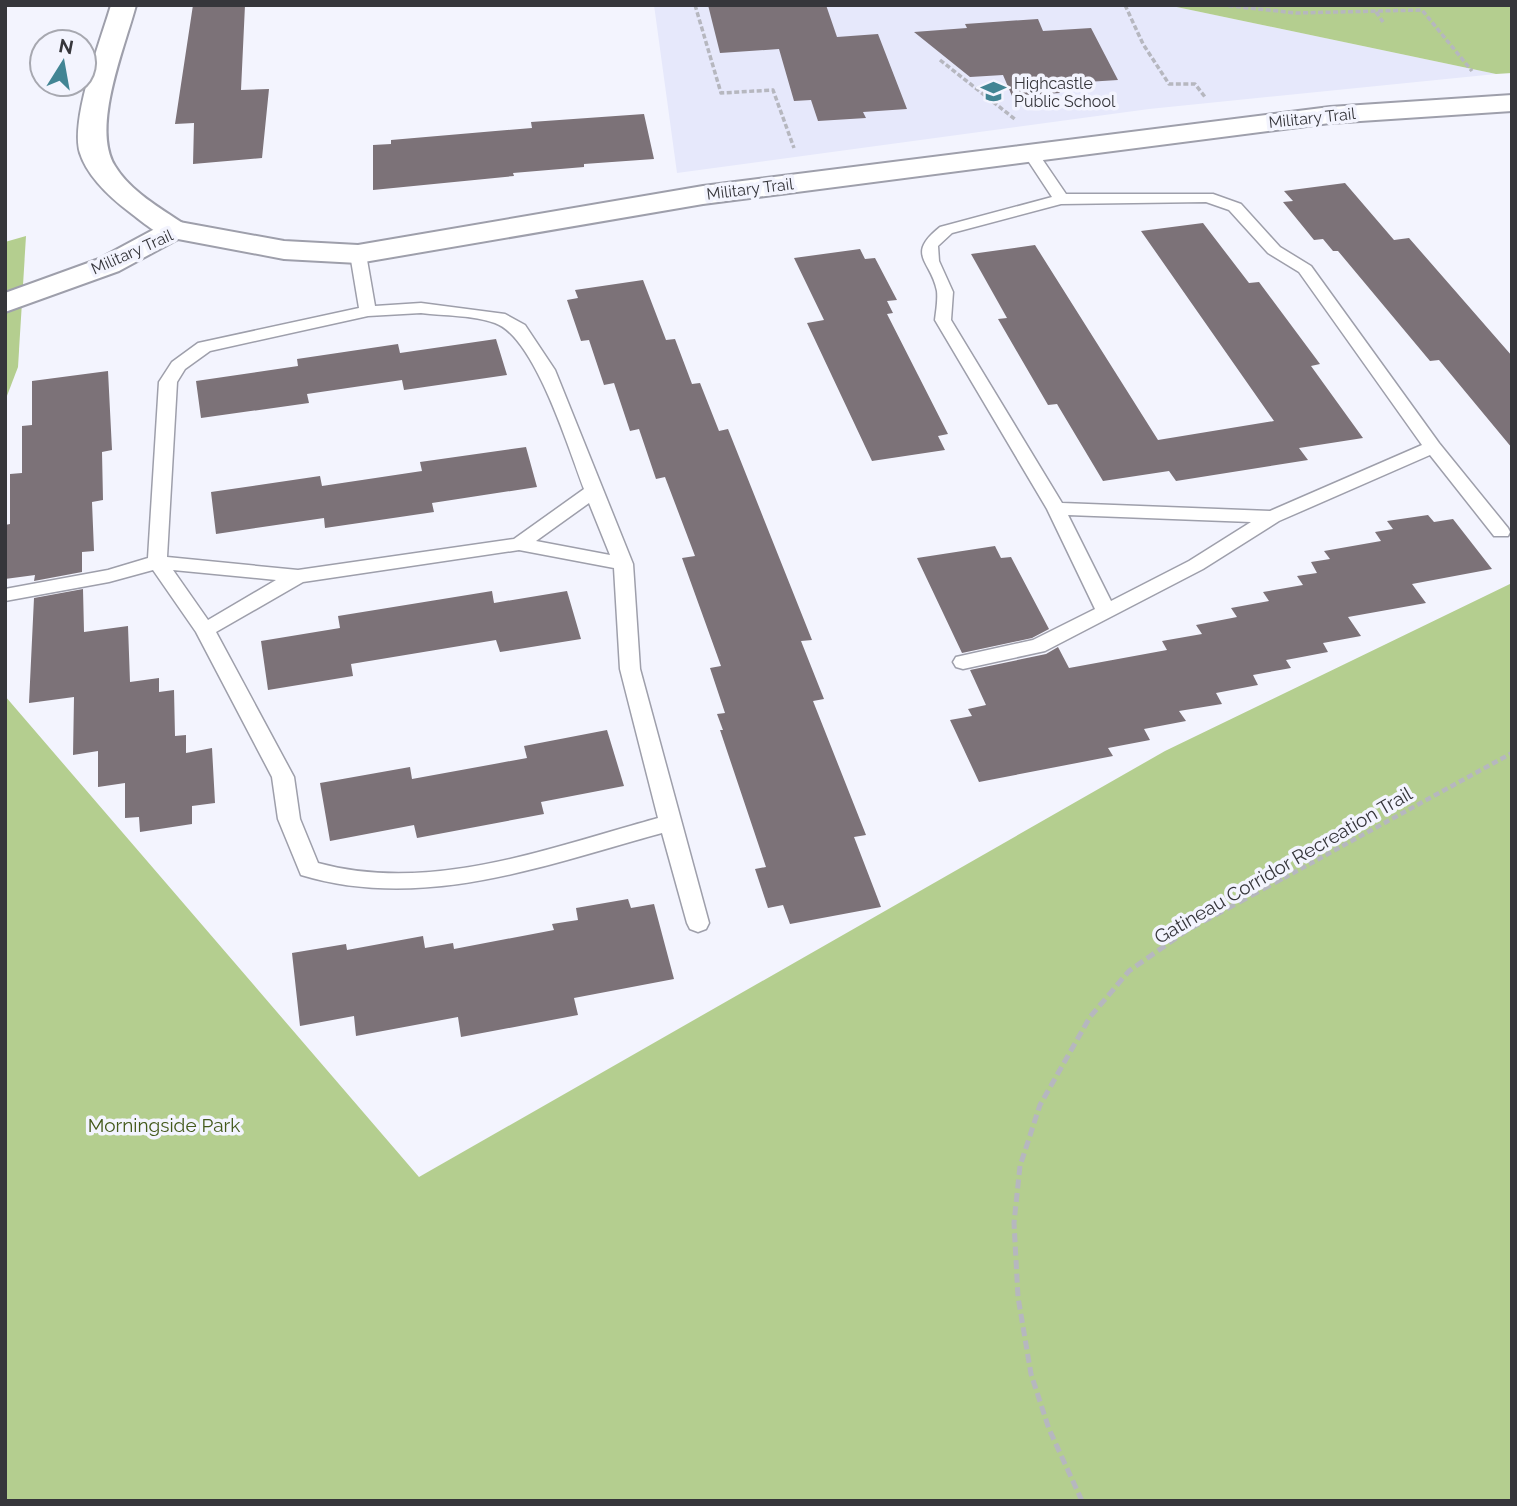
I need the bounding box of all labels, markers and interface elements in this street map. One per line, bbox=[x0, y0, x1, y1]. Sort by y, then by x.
north arrow bbox=[28, 28, 98, 98]
text: N bbox=[57, 34, 75, 58]
place label: Highcastle Public School bbox=[1014, 74, 1116, 111]
school or university icon: Highcastle Public School bbox=[980, 78, 1008, 106]
street label: Military Trail bbox=[1268, 104, 1357, 132]
street label: Military Trail bbox=[705, 174, 795, 204]
street label: Military Trail bbox=[88, 225, 176, 278]
street label: Gatineau Corridor Recreation Trail bbox=[1150, 782, 1417, 948]
park label: Morningside Park bbox=[88, 1114, 240, 1136]

